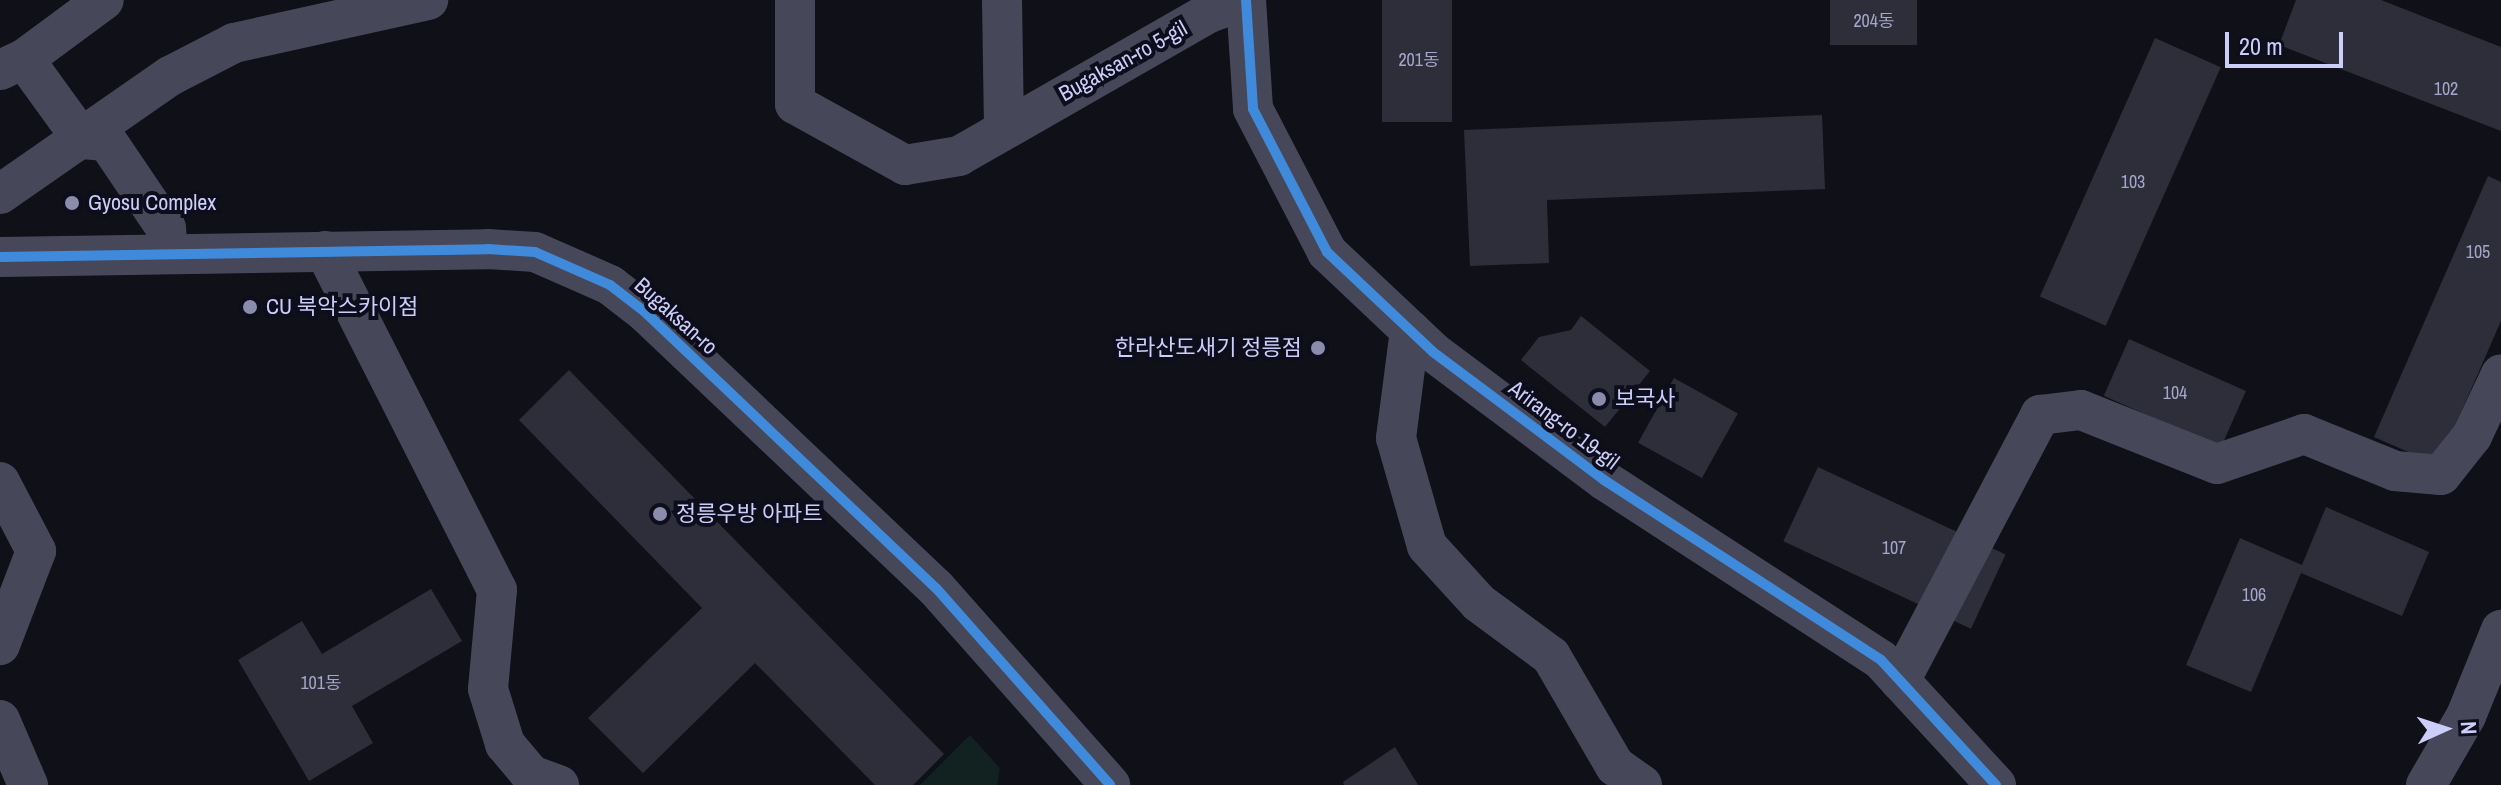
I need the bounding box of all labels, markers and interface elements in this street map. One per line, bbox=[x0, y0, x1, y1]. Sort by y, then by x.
house number: 204동 bbox=[1853, 10, 1895, 32]
street label: Bugaksan-ro 5-gil bbox=[1054, 15, 1192, 107]
scale bar bbox=[2229, 16, 2347, 66]
text: 20 m bbox=[2239, 30, 2283, 62]
house number: 201동 bbox=[1398, 49, 1440, 71]
house number: 102 bbox=[2434, 78, 2458, 100]
house number: 103 bbox=[2121, 171, 2145, 193]
place label: Gyosu Complex bbox=[88, 190, 216, 216]
marker: Gyosu Complex bbox=[63, 194, 81, 212]
house number: 105 bbox=[2466, 241, 2490, 263]
street label: Bugaksan-ro bbox=[629, 272, 723, 360]
place label: CU 북악스카이점 bbox=[266, 294, 419, 320]
marker: CU 북악스카이점 bbox=[241, 298, 259, 316]
place label: 한라산도새기 정릉점 bbox=[1115, 335, 1302, 361]
marker: 한라산도새기 정릉점 bbox=[1309, 339, 1327, 357]
street label: Arirang-ro 19-gil bbox=[1504, 375, 1624, 475]
house number: 104 bbox=[2163, 382, 2187, 404]
place label: 보국사 bbox=[1615, 386, 1676, 412]
marker: 보국사 bbox=[1590, 390, 1608, 408]
place label: 정릉우방 아파트 bbox=[676, 501, 823, 527]
marker: 정릉우방 아파트 bbox=[651, 505, 669, 523]
house number: 107 bbox=[1882, 537, 1906, 559]
house number: 106 bbox=[2242, 584, 2266, 606]
house number: 101동 bbox=[300, 672, 342, 694]
north arrow bbox=[2405, 689, 2485, 769]
text: N bbox=[2454, 720, 2484, 735]

